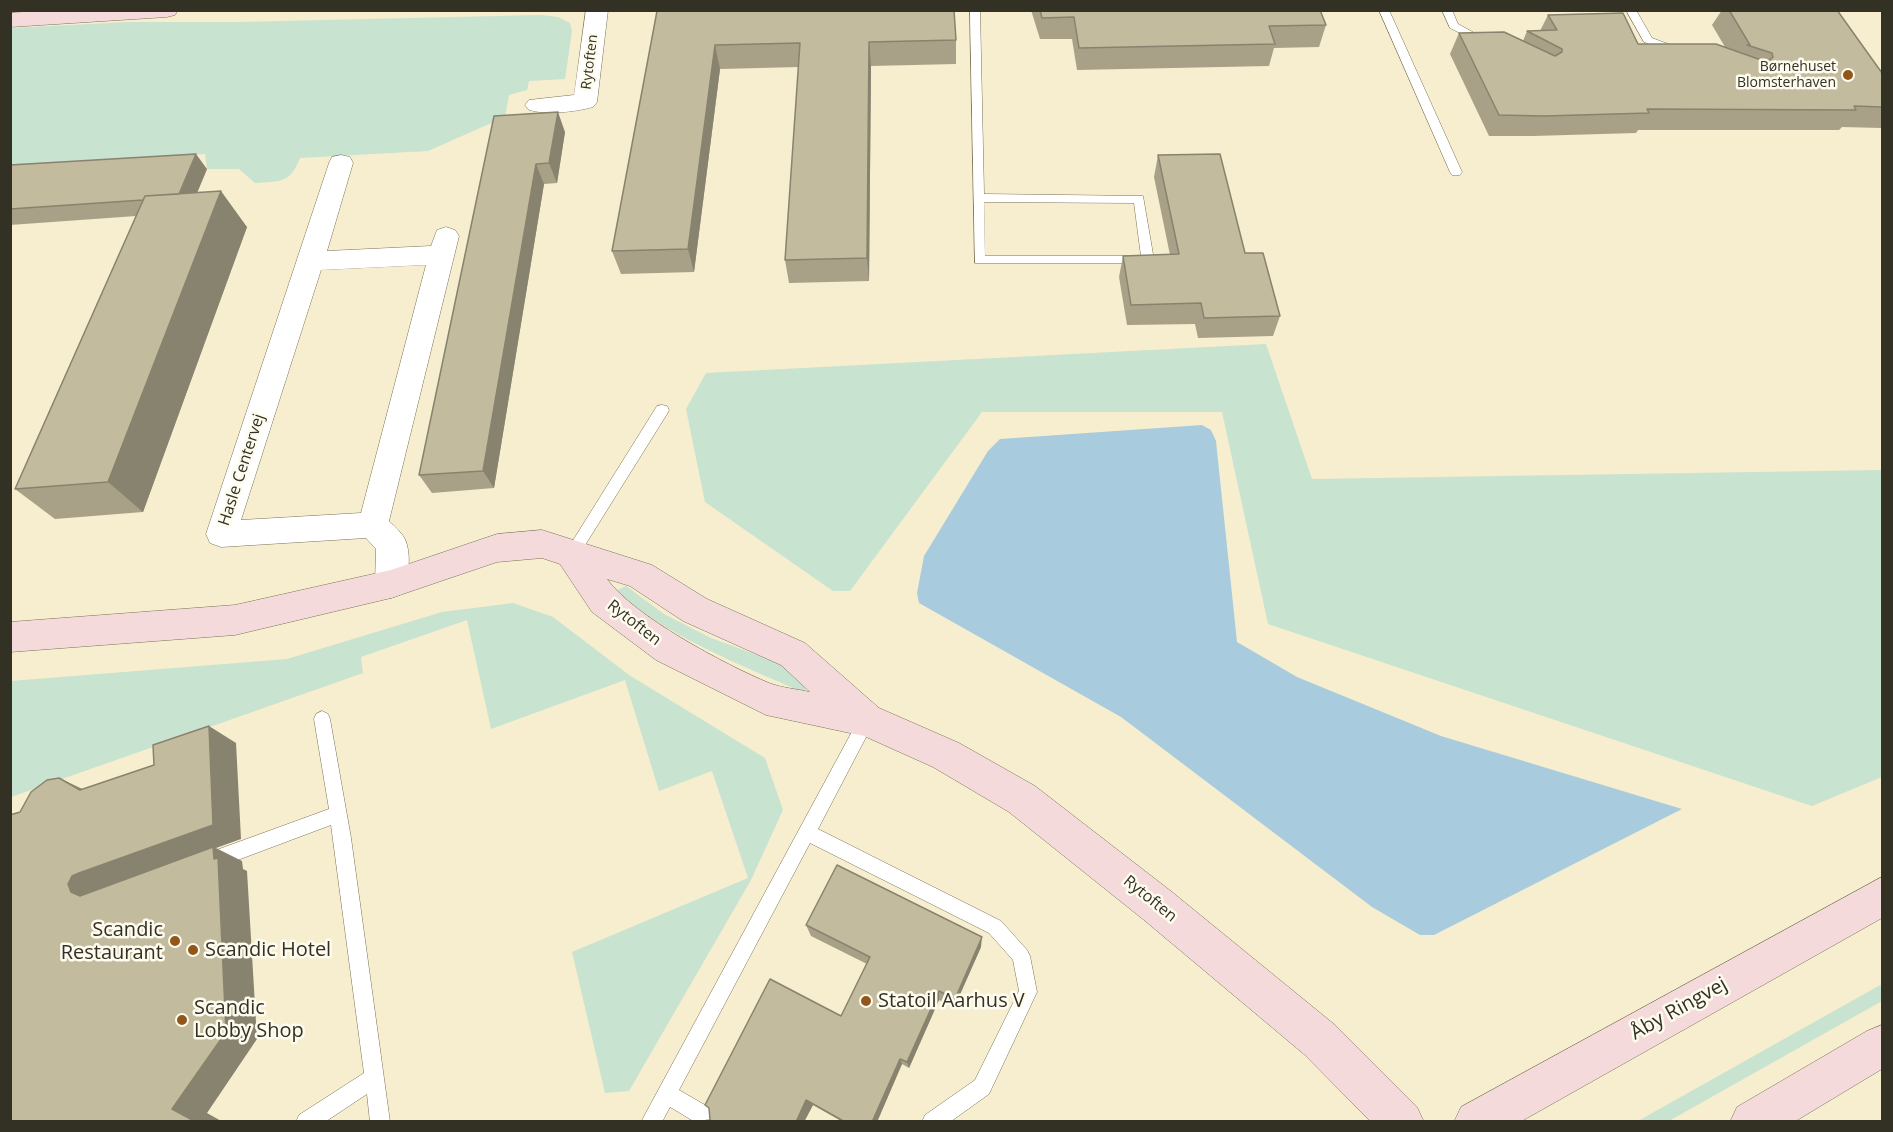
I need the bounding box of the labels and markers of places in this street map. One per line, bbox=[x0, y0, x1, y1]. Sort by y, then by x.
place label: Børnehuset Blomsterhaven bbox=[1737, 59, 1836, 92]
marker: Børnehuset Blomsterhaven bbox=[1841, 68, 1855, 82]
place label: Scandic Restaurant bbox=[61, 918, 163, 965]
marker: Scandic Restaurant bbox=[168, 934, 182, 948]
place label: Scandic Hotel bbox=[205, 938, 331, 962]
marker: Scandic Hotel bbox=[186, 943, 200, 957]
place label: Statoil Aarhus V bbox=[878, 989, 1025, 1013]
marker: Statoil Aarhus V bbox=[859, 994, 873, 1008]
place label: Scandic Lobby Shop bbox=[194, 996, 304, 1043]
marker: Scandic Lobby Shop bbox=[175, 1013, 189, 1027]

